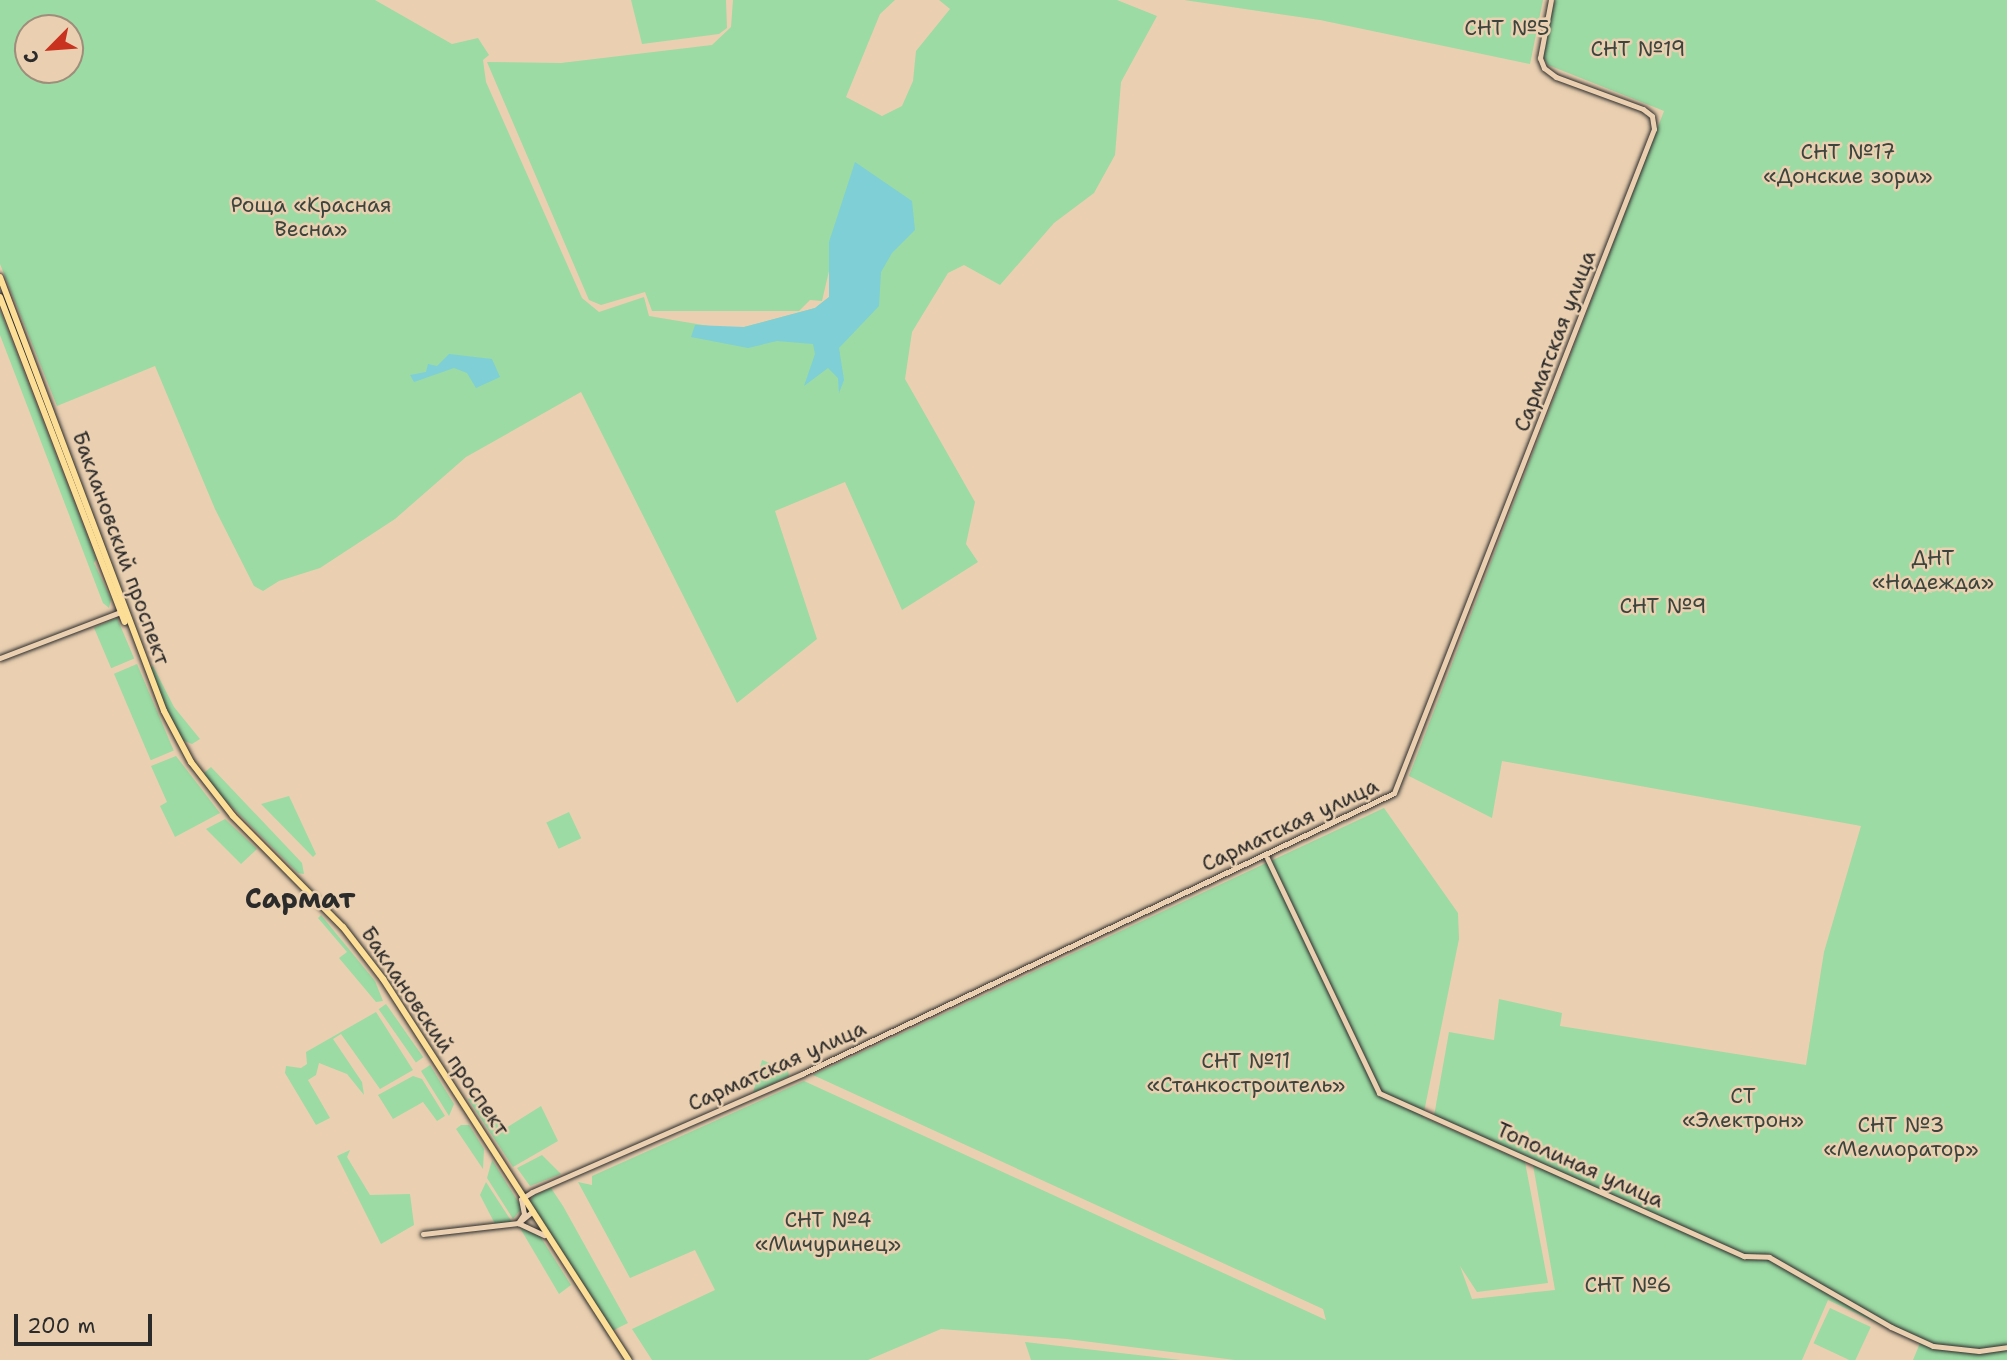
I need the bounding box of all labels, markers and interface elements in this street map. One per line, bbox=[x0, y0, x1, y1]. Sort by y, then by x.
north arrow bbox=[14, 14, 84, 84]
park label: СНТ №5 bbox=[1464, 15, 1550, 41]
park label: СНТ №19 bbox=[1590, 36, 1686, 62]
text: С bbox=[18, 47, 45, 68]
park label: СНТ №17 «Донские зори» bbox=[1763, 139, 1933, 189]
park label: Роща «Красная Весна» bbox=[230, 192, 392, 242]
street label: Сарматская улица bbox=[1509, 247, 1601, 435]
street label: Баклановский проспект bbox=[67, 428, 175, 668]
park label: ДНТ «Надежда» bbox=[1872, 545, 1994, 595]
park label: СНТ №9 bbox=[1619, 593, 1707, 619]
street label: Сарматская улица bbox=[1198, 773, 1382, 877]
district label: Сармат bbox=[245, 881, 355, 915]
street label: Баклановский проспект bbox=[356, 922, 514, 1140]
street label: Сарматская улица bbox=[684, 1015, 870, 1117]
park label: СНТ №11 «Станкостроитель» bbox=[1147, 1048, 1345, 1098]
park label: СТ «Электрон» bbox=[1682, 1083, 1804, 1133]
park label: СНТ №3 «Мелиоратор» bbox=[1824, 1112, 1978, 1162]
street label: Тополиная улица bbox=[1493, 1117, 1667, 1213]
park label: СНТ №4 «Мичуринец» bbox=[755, 1207, 901, 1257]
park label: СНТ №6 bbox=[1584, 1272, 1672, 1298]
scale bar bbox=[18, 1300, 156, 1344]
text: 200 m bbox=[27, 1312, 96, 1340]

